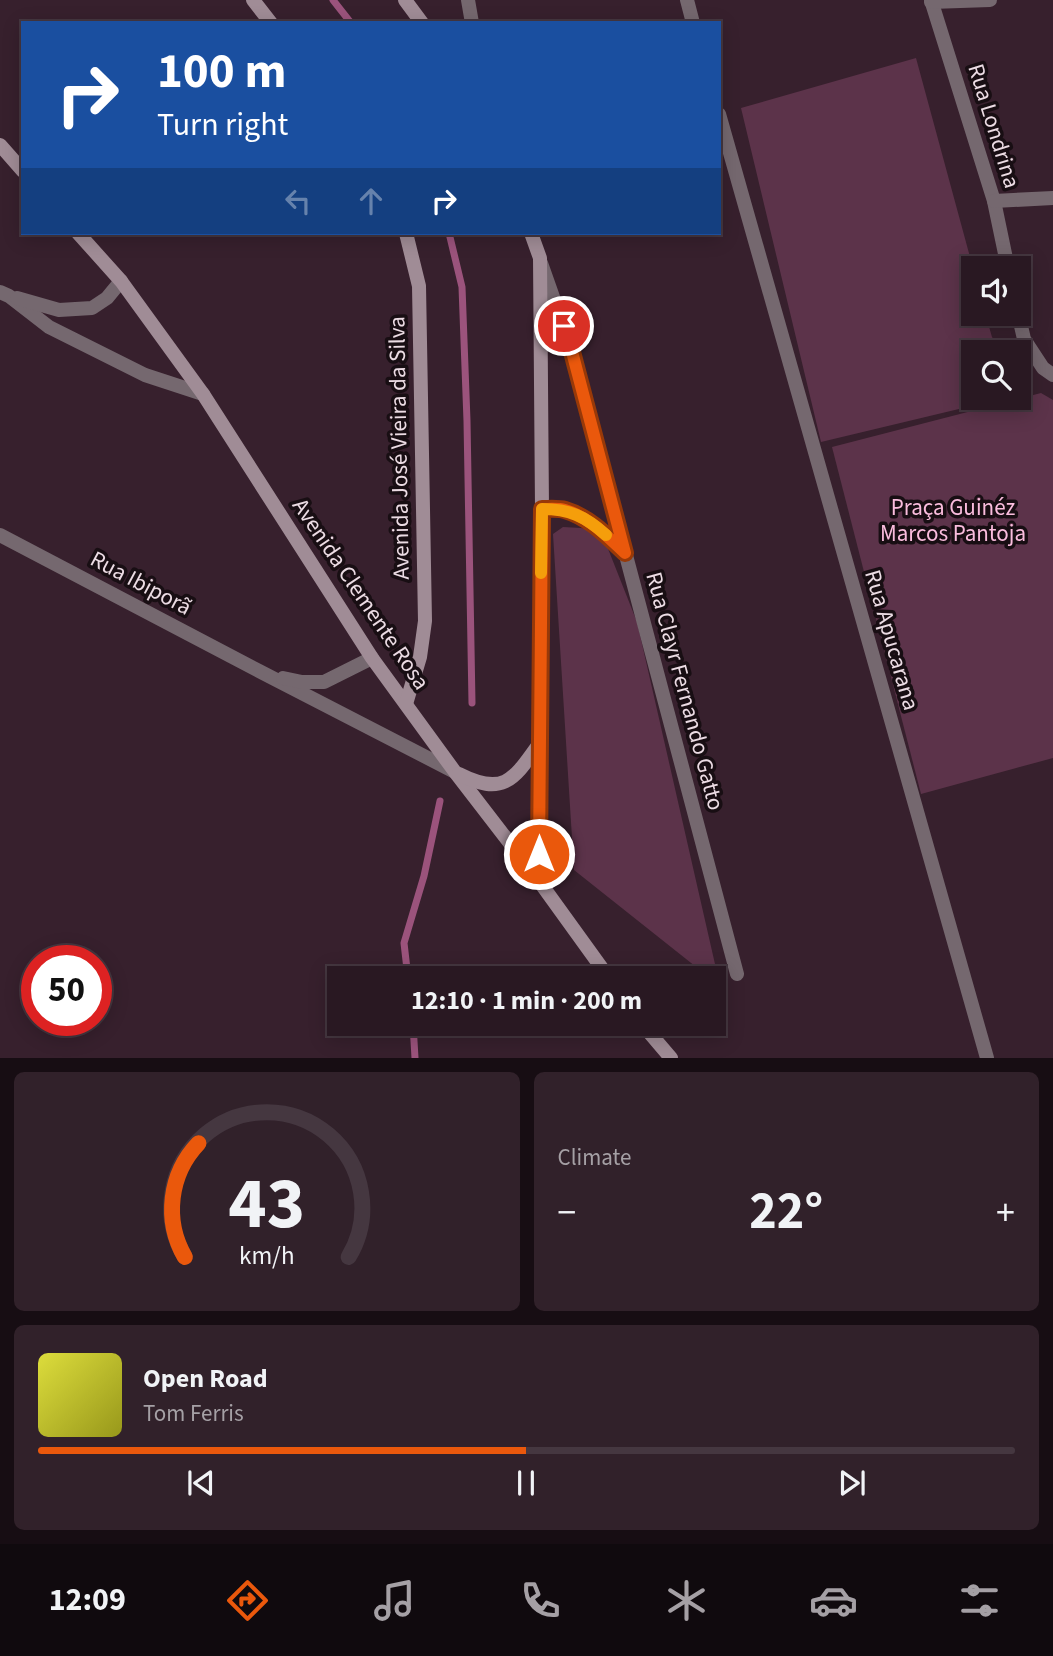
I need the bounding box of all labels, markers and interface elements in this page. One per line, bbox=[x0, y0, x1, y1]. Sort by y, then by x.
text: 100 m bbox=[157, 37, 286, 107]
icon: right bbox=[42, 49, 133, 140]
street label: Rua Londrina bbox=[959, 60, 1029, 192]
text: Turn right bbox=[157, 102, 288, 148]
icon: left bbox=[279, 182, 317, 220]
icon: ahead bbox=[352, 182, 390, 220]
icon: right bbox=[425, 182, 463, 220]
map controls bbox=[961, 256, 1031, 410]
button: sound bbox=[961, 256, 1031, 326]
pin bbox=[534, 296, 594, 356]
icon: arrive bbox=[545, 307, 583, 345]
street label: Avenida José Vieira da Silva bbox=[380, 316, 418, 580]
button: search bbox=[961, 340, 1031, 410]
park label: Praça Guinéz Marcos Pantoja bbox=[880, 491, 1026, 550]
street label: Avenida Clemente Rosa bbox=[284, 492, 438, 696]
street label: Rua Ibiporã bbox=[84, 542, 198, 624]
street label: Rua Apucarana bbox=[856, 566, 928, 714]
street label: Rua Clayr Fernando Gatto bbox=[637, 568, 733, 814]
position arrow bbox=[502, 817, 576, 891]
speed limit sign: 50 bbox=[21, 945, 112, 1036]
text: 12:10 · 1 min · 200 m bbox=[411, 982, 642, 1019]
text: Climate bbox=[558, 1141, 631, 1174]
text: 43 bbox=[228, 1153, 305, 1257]
text: 22° bbox=[749, 1175, 823, 1249]
text: − bbox=[558, 1186, 576, 1240]
text: + bbox=[996, 1186, 1015, 1240]
text: km/h bbox=[239, 1238, 295, 1274]
text: Open Road bbox=[143, 1360, 268, 1397]
text: Tom Ferris bbox=[143, 1397, 244, 1430]
icon: previous bbox=[182, 1464, 220, 1502]
icon: pause bbox=[507, 1464, 545, 1502]
icon: next bbox=[833, 1464, 871, 1502]
icon: directions bbox=[223, 1576, 272, 1625]
icon: music bbox=[370, 1576, 419, 1625]
icon: phone bbox=[516, 1576, 565, 1625]
icon: climate bbox=[662, 1576, 711, 1625]
icon: car bbox=[809, 1576, 858, 1625]
icon: filters bbox=[955, 1576, 1004, 1625]
text: 12:09 bbox=[49, 1577, 126, 1623]

